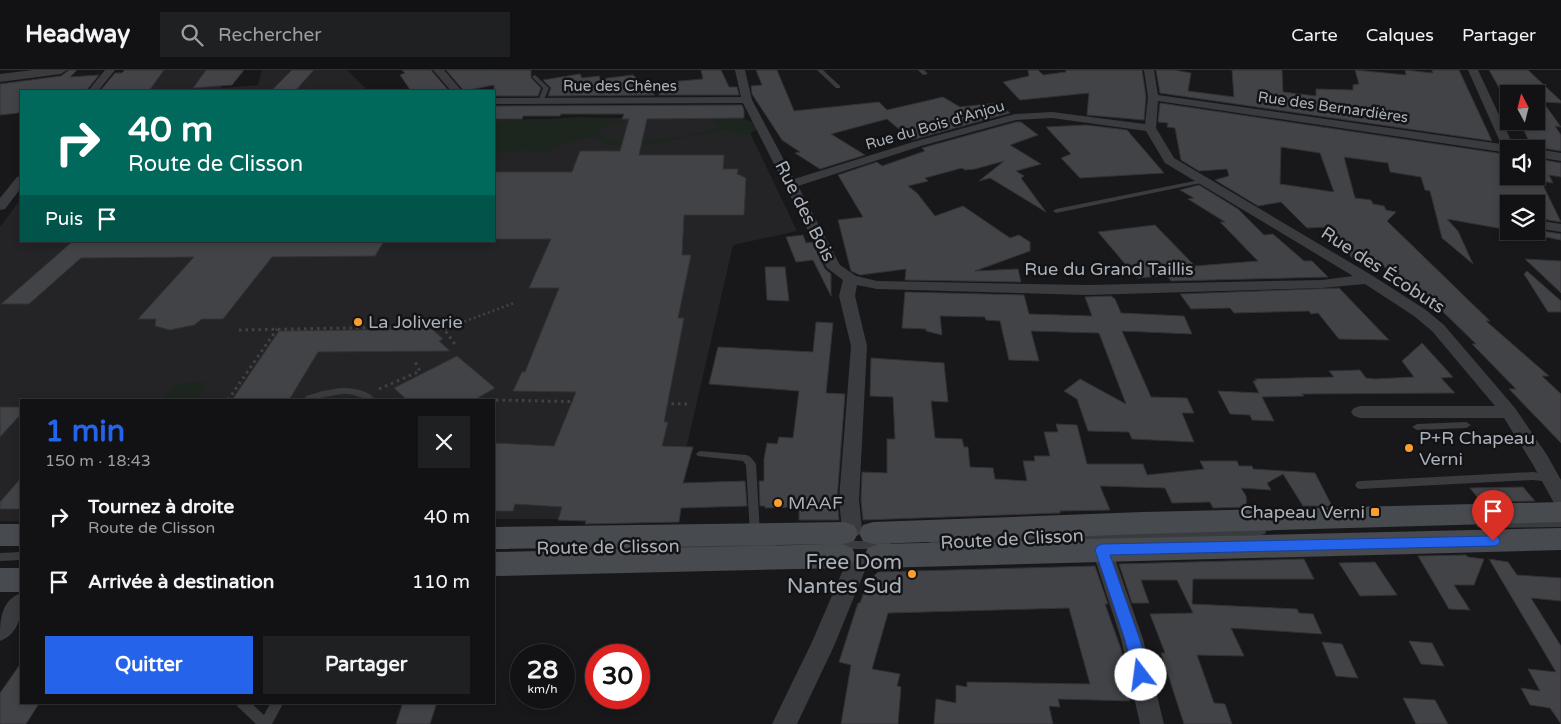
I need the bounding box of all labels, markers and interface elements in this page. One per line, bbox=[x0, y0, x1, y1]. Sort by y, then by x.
search box bbox=[160, 12, 510, 57]
text: Headway bbox=[25, 20, 130, 49]
icon: search bbox=[178, 21, 206, 49]
text: Rechercher bbox=[218, 24, 322, 46]
text: Carte bbox=[1291, 24, 1338, 46]
text: Calques bbox=[1366, 24, 1434, 46]
text: Partager bbox=[1462, 24, 1536, 46]
street label: Rue des Chênes bbox=[563, 77, 677, 95]
north arrow bbox=[1500, 85, 1545, 130]
map controls bbox=[1500, 85, 1545, 240]
street label: Rue des Bernardières bbox=[1257, 88, 1409, 126]
street label: Rue du Bois d'Anjou bbox=[863, 96, 1007, 154]
text: 40 m bbox=[128, 109, 213, 151]
icon: right bbox=[45, 110, 110, 175]
button: sound bbox=[1500, 140, 1545, 185]
text: Route de Clisson bbox=[128, 151, 303, 177]
street label: Rue des Bois bbox=[770, 157, 840, 265]
button: layers bbox=[1500, 195, 1545, 240]
icon: arrive bbox=[93, 205, 121, 233]
text: Puis bbox=[45, 208, 83, 230]
street label: Rue des Écobuts bbox=[1317, 222, 1449, 318]
street label: Rue du Grand Taillis bbox=[1024, 258, 1194, 280]
place label: La Joliverie bbox=[368, 311, 463, 333]
marker: La Joliverie bbox=[352, 316, 364, 328]
text: 1 min bbox=[45, 413, 125, 450]
button: close bbox=[418, 416, 470, 468]
place label: P+R Chapeau Verni bbox=[1419, 427, 1535, 470]
marker: P+R Chapeau Verni bbox=[1403, 442, 1415, 454]
text: 150 m · 18:43 bbox=[45, 451, 151, 471]
pin bbox=[1472, 490, 1514, 541]
place label: MAAF bbox=[788, 492, 843, 514]
text: Tournez à droite bbox=[88, 496, 234, 518]
marker: MAAF bbox=[772, 497, 784, 509]
icon: arrive bbox=[1479, 497, 1507, 525]
place label: Chapeau Verni bbox=[1240, 501, 1365, 523]
icon: right bbox=[45, 503, 73, 531]
text: 40 m bbox=[424, 506, 470, 528]
marker: Chapeau Verni bbox=[1369, 506, 1381, 518]
text: Route de Clisson bbox=[88, 518, 215, 538]
street label: Route de Clisson bbox=[940, 524, 1084, 554]
street label: Route de Clisson bbox=[536, 535, 680, 559]
place label: Free Dom Nantes Sud bbox=[787, 550, 902, 599]
icon: arrive bbox=[45, 568, 73, 596]
marker: Free Dom Nantes Sud bbox=[906, 568, 918, 580]
text: Arrivée à destination bbox=[88, 571, 274, 593]
text: 110 m bbox=[412, 571, 470, 593]
button: Quitter bbox=[45, 636, 253, 694]
button: Partager bbox=[263, 636, 470, 694]
speed limit sign: 30 bbox=[585, 644, 650, 709]
position arrow bbox=[1114, 648, 1166, 700]
text: 28 bbox=[527, 655, 558, 685]
text: km/h bbox=[527, 682, 558, 696]

